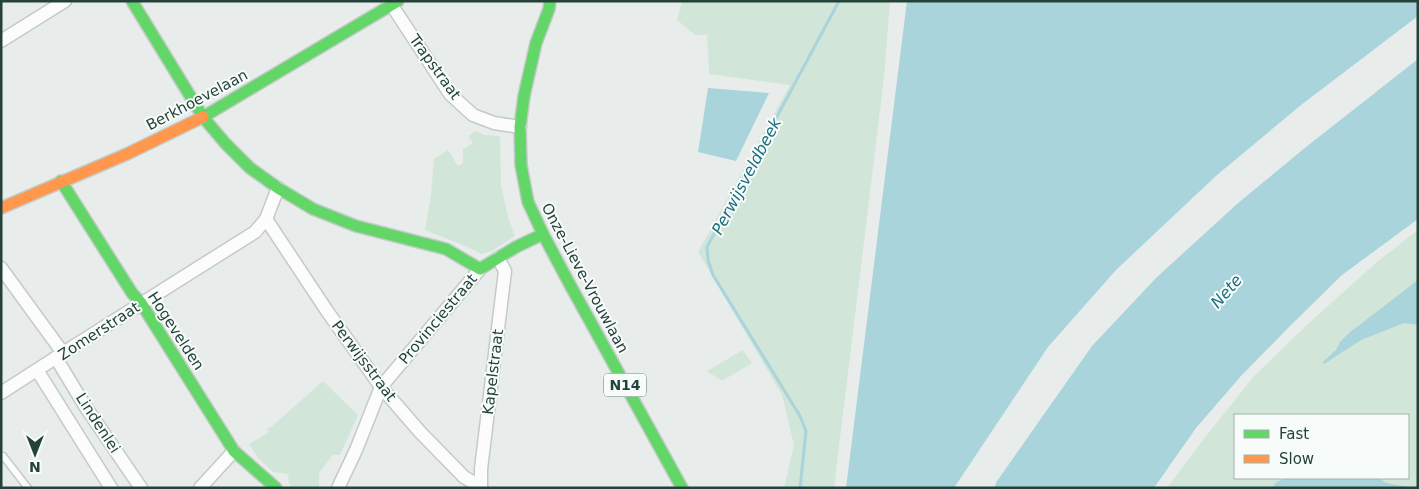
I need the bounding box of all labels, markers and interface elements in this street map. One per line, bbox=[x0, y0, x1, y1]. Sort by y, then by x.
street label: Trapstraat bbox=[405, 30, 465, 103]
street label: Berkhoevelaan bbox=[143, 66, 251, 134]
water label: Perwijsveldbeek bbox=[708, 114, 786, 238]
street label: Onze-Lieve-Vrouwlaan bbox=[538, 200, 632, 356]
street label: Provinciestraat bbox=[395, 270, 481, 368]
water label: Nete bbox=[1207, 271, 1246, 312]
street label: Hogevelden bbox=[144, 288, 208, 374]
street label: Zomerstraat bbox=[55, 298, 143, 364]
street label: Perwijsstraat bbox=[328, 317, 400, 405]
street label: Kapelstraat bbox=[479, 328, 507, 416]
road number: N14 bbox=[604, 374, 646, 396]
street label: Lindenlei bbox=[72, 390, 124, 456]
legend bbox=[1234, 414, 1409, 479]
text: Fast bbox=[1279, 425, 1309, 443]
north arrow bbox=[10, 429, 60, 479]
text: Slow bbox=[1279, 450, 1314, 468]
text: N bbox=[29, 459, 41, 475]

